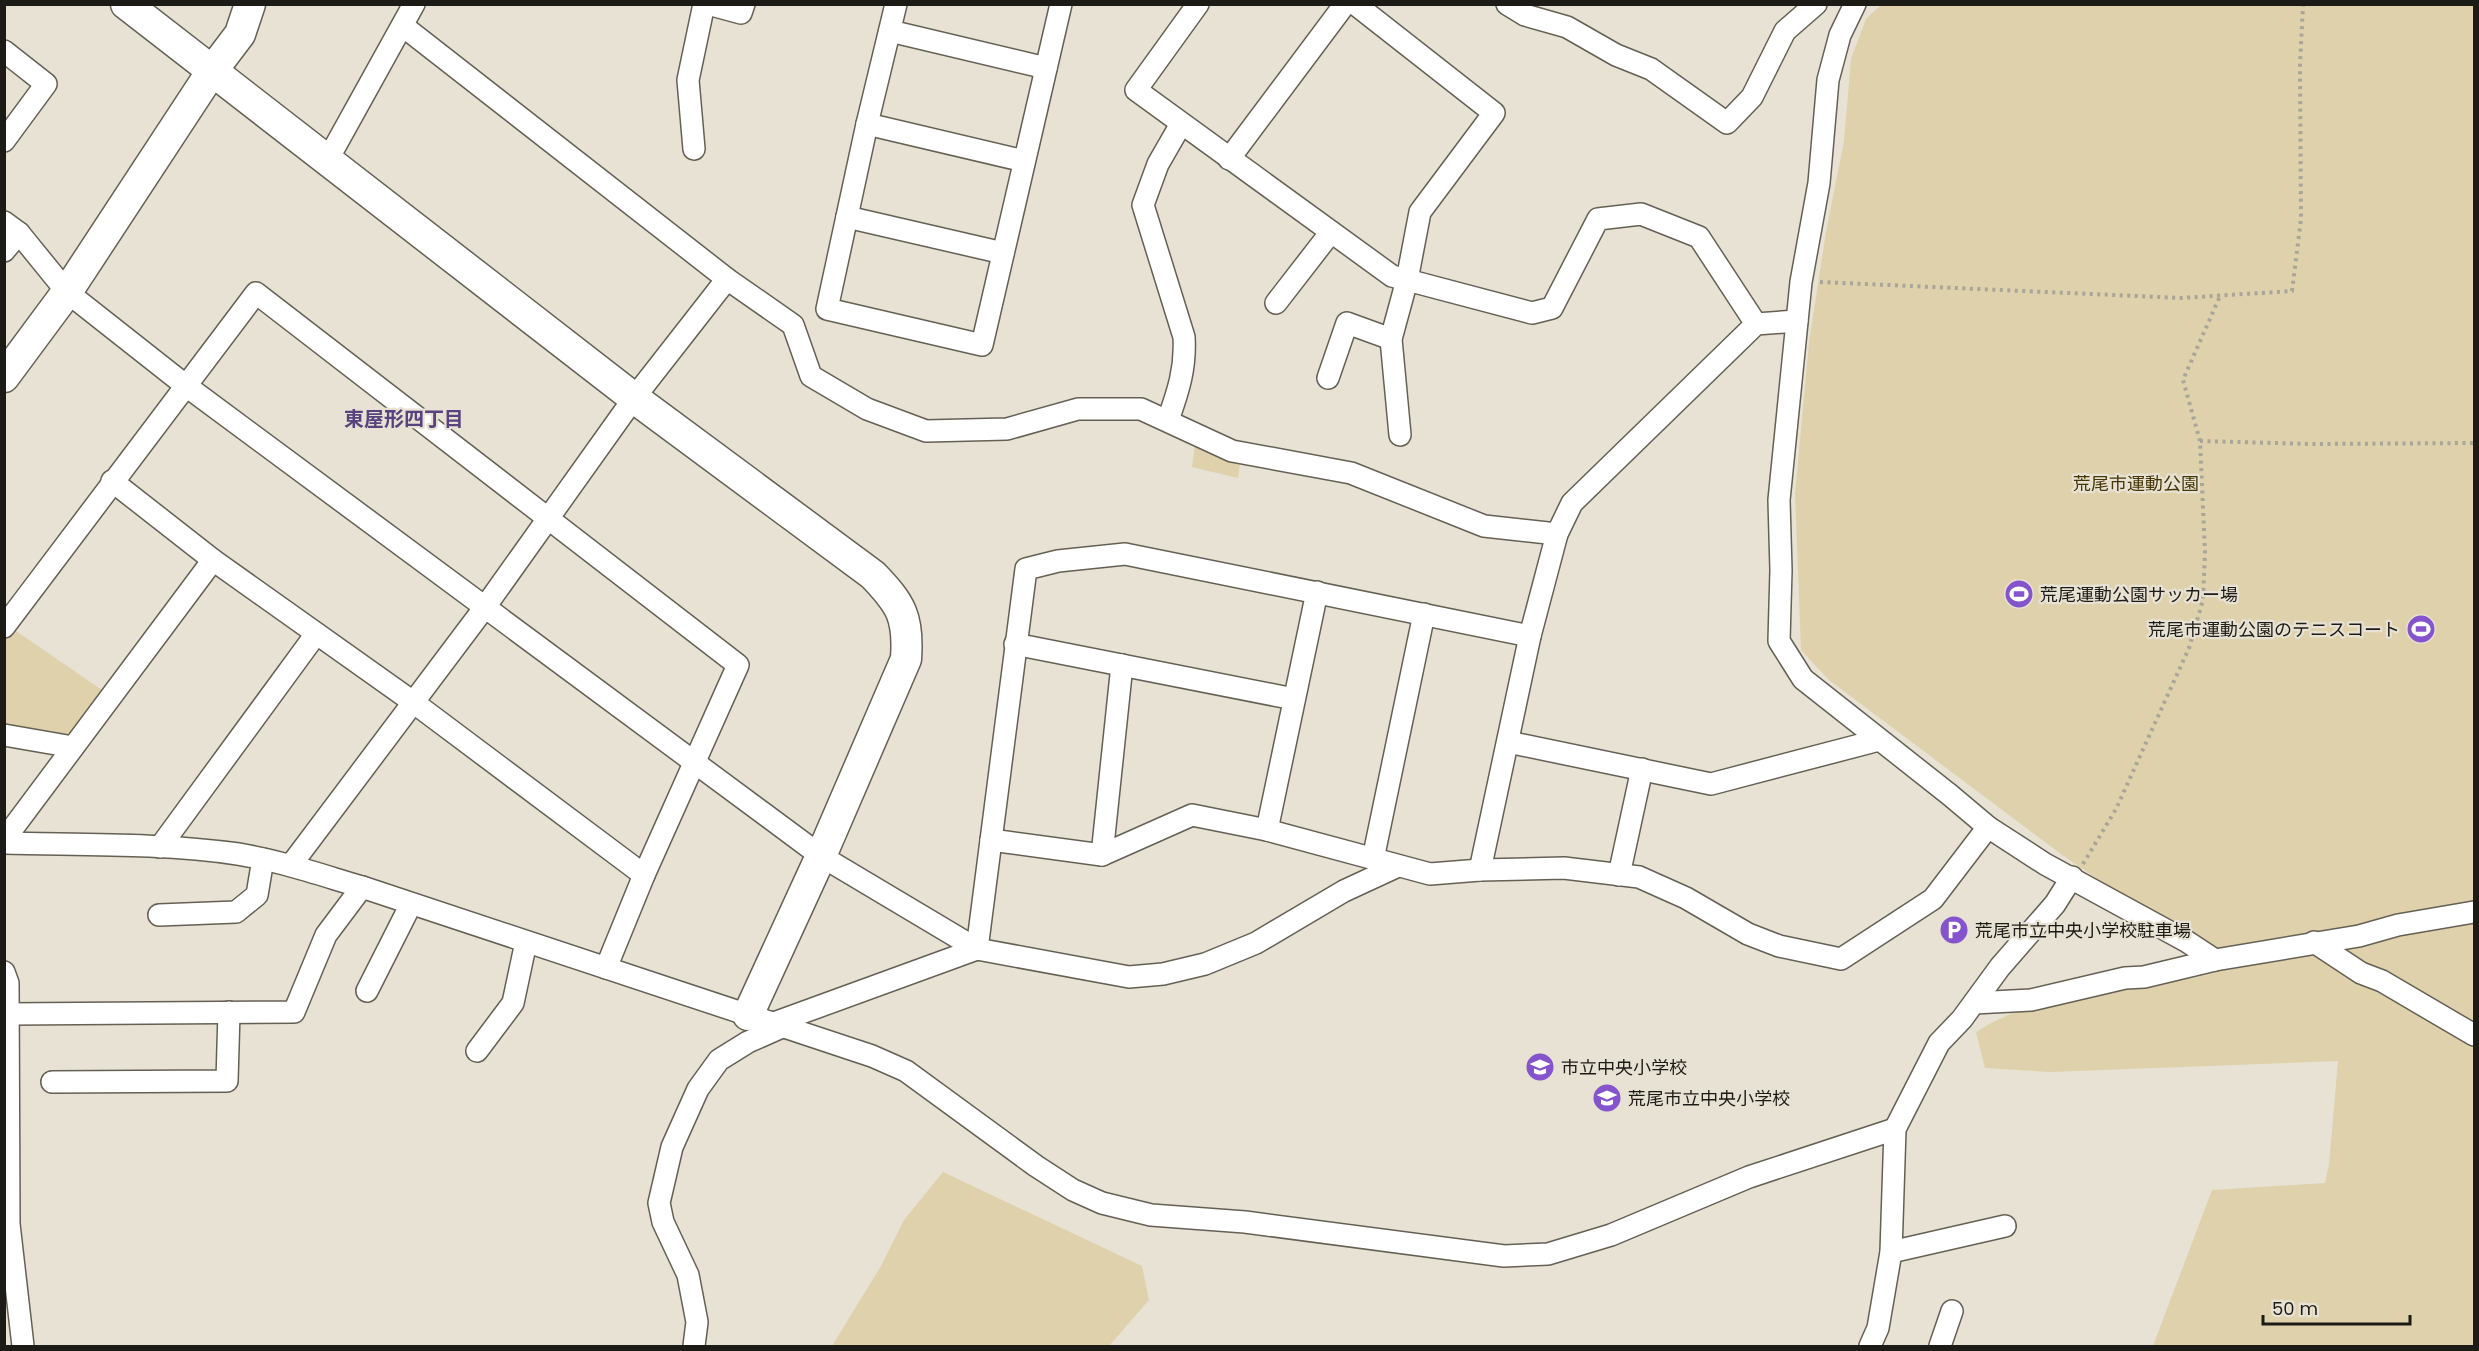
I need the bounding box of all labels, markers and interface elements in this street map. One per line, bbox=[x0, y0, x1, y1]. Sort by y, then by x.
district label: 東屋形四丁目 bbox=[344, 405, 464, 433]
park label: 荒尾市運動公園 bbox=[2073, 471, 2199, 496]
sports icon: 荒尾運動公園サッカー場 bbox=[2003, 578, 2035, 610]
place label: 荒尾運動公園サッカー場 bbox=[2040, 582, 2238, 607]
sports icon: 荒尾市運動公園のテニスコート bbox=[2405, 613, 2437, 645]
place label: 荒尾市運動公園のテニスコート bbox=[2148, 617, 2400, 642]
parking icon: 荒尾市立中央小学校駐車場 bbox=[1938, 914, 1970, 946]
place label: 荒尾市立中央小学校駐車場 bbox=[1975, 918, 2191, 943]
school or university icon: 市立中央小学校 bbox=[1524, 1051, 1556, 1083]
place label: 市立中央小学校 bbox=[1561, 1055, 1687, 1080]
school or university icon: 荒尾市立中央小学校 bbox=[1591, 1082, 1623, 1114]
place label: 荒尾市立中央小学校 bbox=[1628, 1086, 1790, 1111]
scale bar bbox=[2263, 1288, 2410, 1326]
text: 50 m bbox=[2272, 1296, 2318, 1321]

